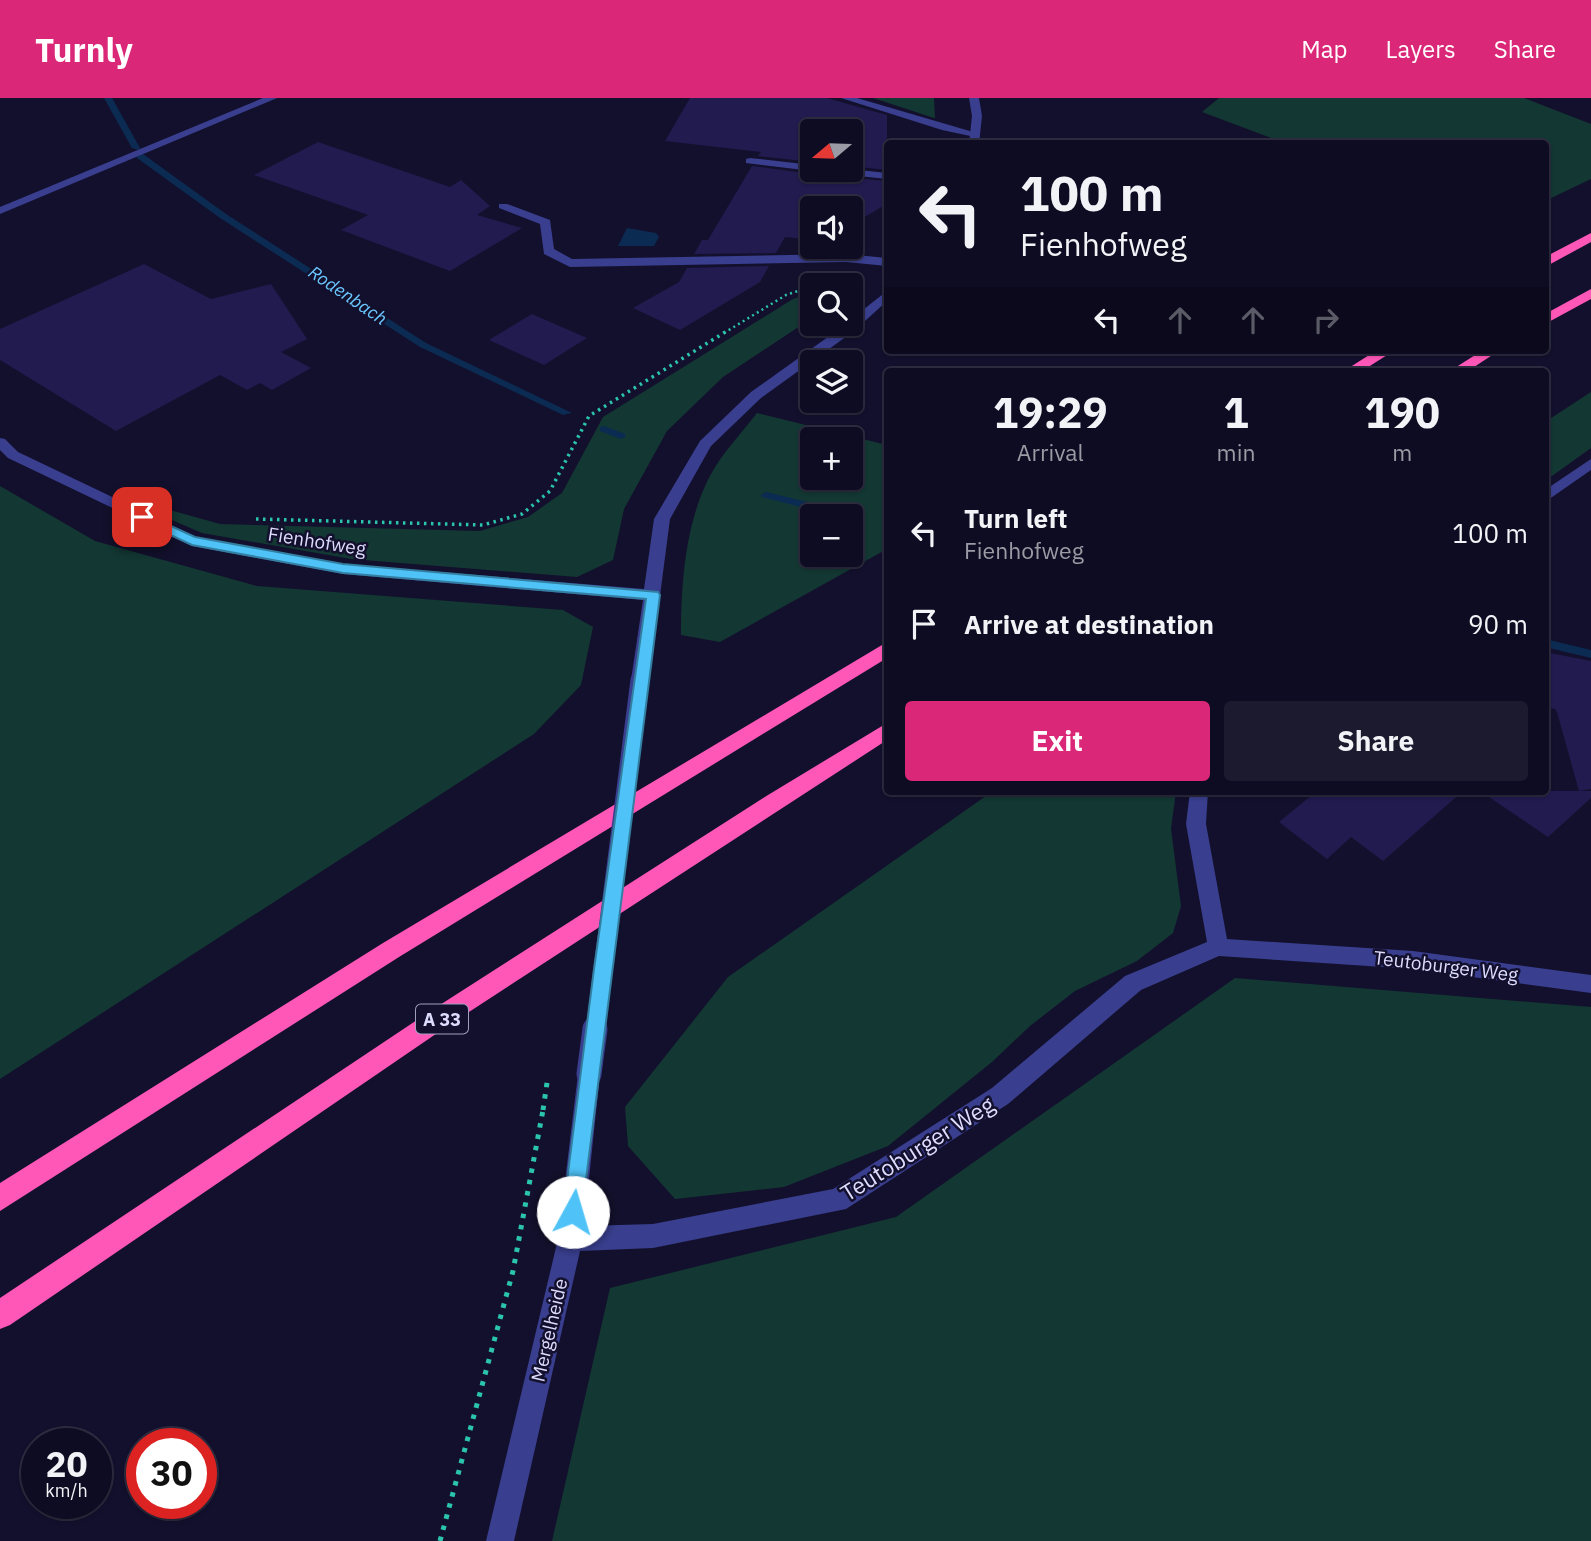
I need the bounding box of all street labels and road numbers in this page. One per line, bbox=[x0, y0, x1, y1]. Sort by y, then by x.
street label: Fienhofweg bbox=[266, 521, 368, 561]
street label: Teutoburger Weg bbox=[1372, 945, 1520, 987]
road number: A 33 bbox=[416, 1004, 468, 1034]
street label: Teutoburger Weg bbox=[834, 1089, 1000, 1207]
street label: Mergelheide bbox=[525, 1276, 573, 1384]

